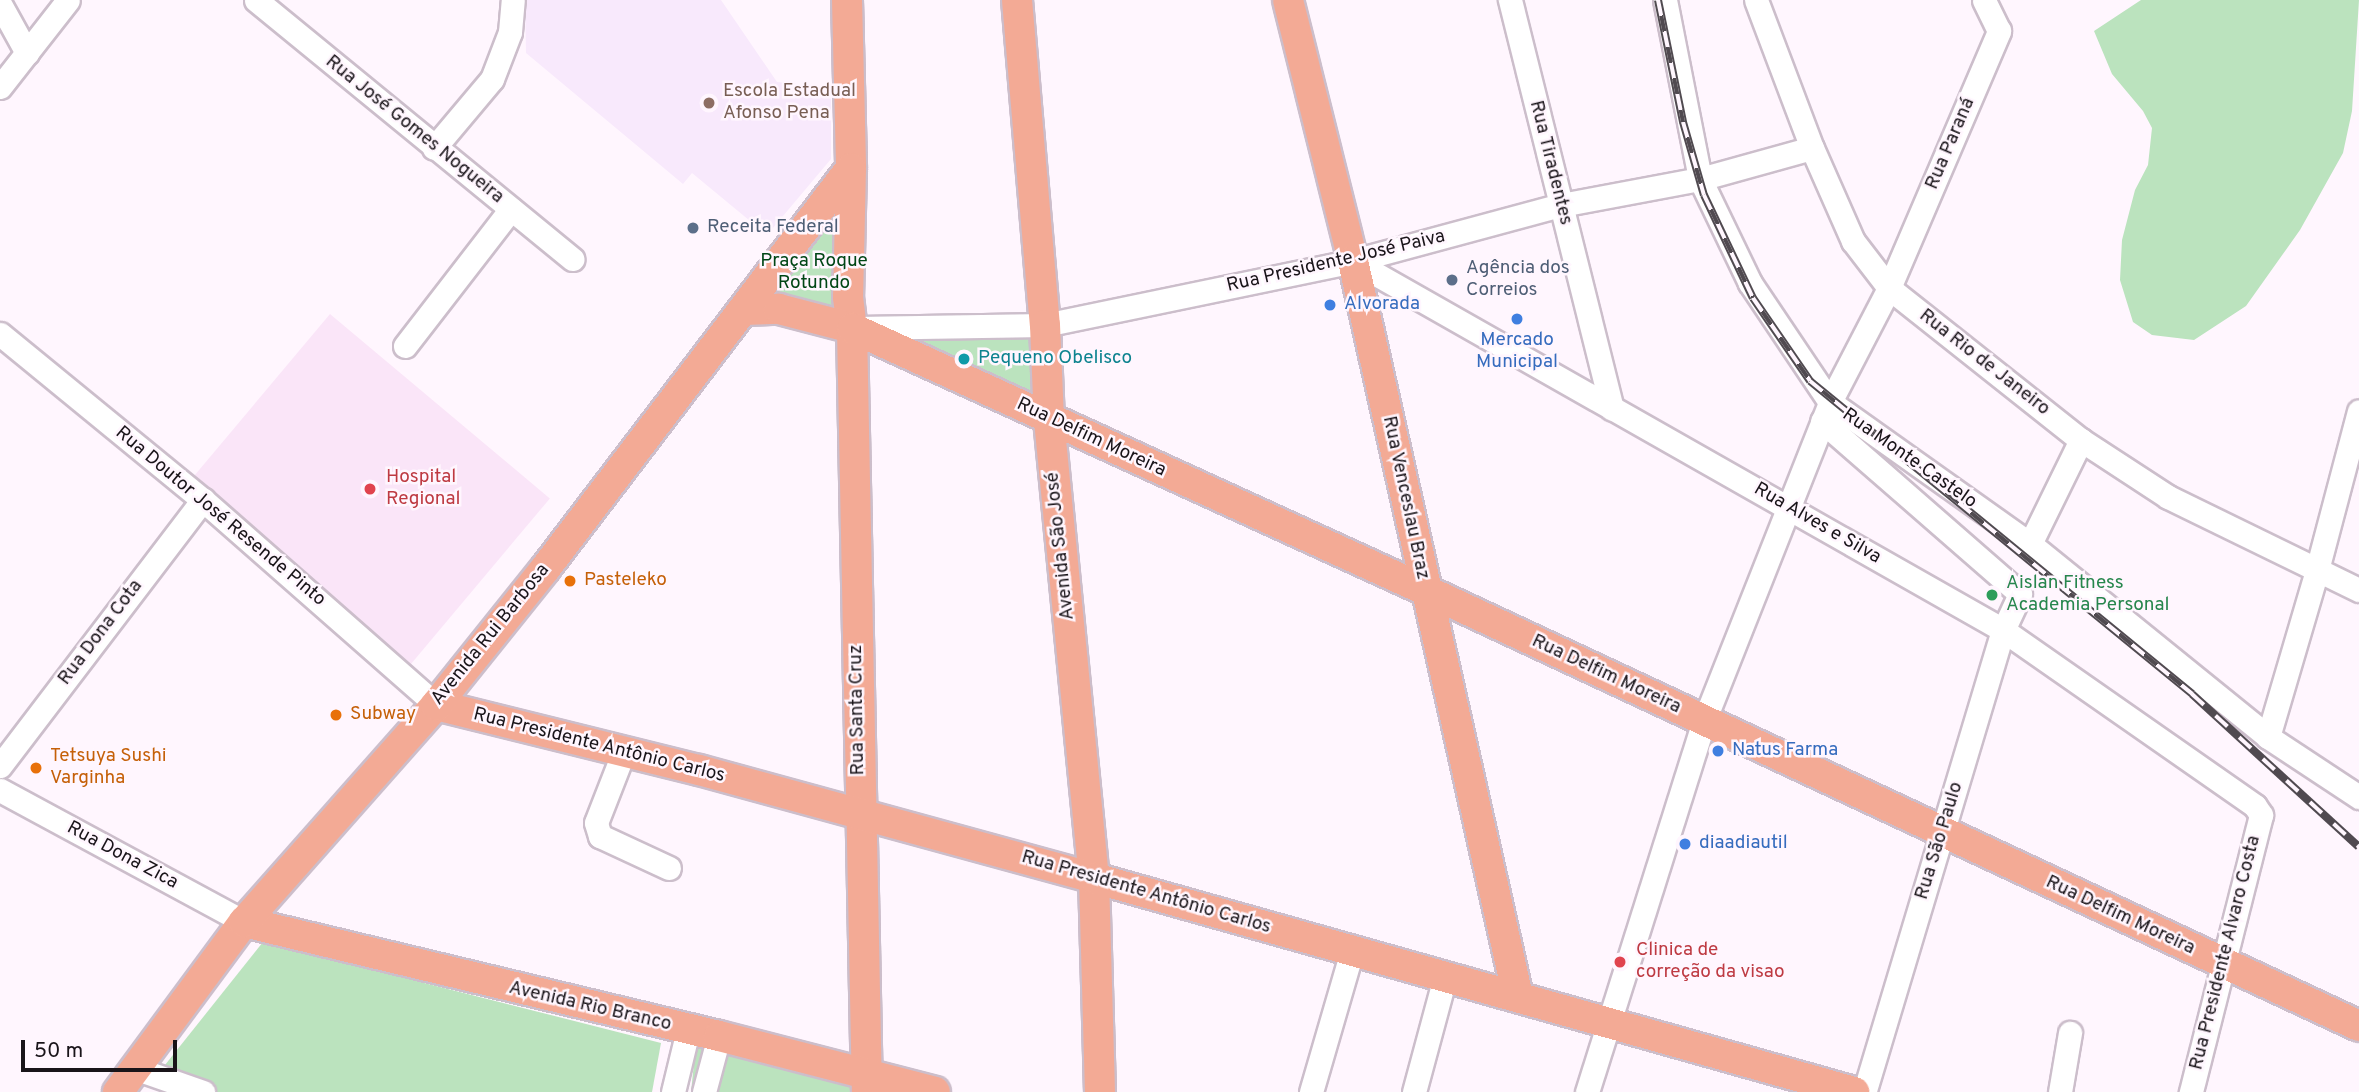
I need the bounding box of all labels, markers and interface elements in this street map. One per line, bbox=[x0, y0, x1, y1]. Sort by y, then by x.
street label: Rua José Gomes Nogueira bbox=[320, 51, 508, 209]
place label: Escola Estadual Afonso Pena bbox=[723, 81, 856, 125]
marker: Escola Estadual Afonso Pena bbox=[701, 95, 717, 111]
street label: Rua Paraná bbox=[1921, 95, 1981, 193]
street label: Rua Tiradentes bbox=[1523, 98, 1577, 228]
place label: Receita Federal bbox=[707, 217, 839, 239]
marker: Receita Federal bbox=[685, 220, 701, 236]
street label: Rua Presidente José Paiva bbox=[1225, 226, 1447, 298]
park label: Praça Roque Rotundo bbox=[760, 251, 868, 295]
place label: Agência dos Correios bbox=[1466, 258, 1570, 302]
marker: Agência dos Correios bbox=[1444, 272, 1460, 288]
place label: Alvorada bbox=[1344, 294, 1420, 316]
marker: Alvorada bbox=[1322, 297, 1338, 313]
street label: Rua Rio de Janeiro bbox=[1914, 305, 2054, 421]
marker: Mercado Municipal bbox=[1509, 311, 1525, 327]
place label: Mercado Municipal bbox=[1476, 330, 1558, 374]
place label: Pequeno Obelisco bbox=[978, 348, 1132, 370]
marker: Pequeno Obelisco bbox=[956, 351, 972, 367]
street label: Rua Delfim Moreira bbox=[1013, 393, 1169, 483]
street label: Rua Monte Castelo bbox=[1837, 404, 1981, 514]
street label: Rua Venceslau Braz bbox=[1376, 414, 1434, 582]
street label: Rua Doutor José Resende Pinto bbox=[110, 422, 330, 612]
place label: Hospital Regional bbox=[386, 467, 461, 511]
street label: Avenida São José bbox=[1042, 471, 1080, 621]
street label: Rua Alves e Silva bbox=[1749, 478, 1885, 570]
marker: Hospital Regional bbox=[360, 479, 380, 499]
street label: Avenida Rui Barbosa bbox=[427, 560, 555, 710]
place label: Pasteleko bbox=[584, 570, 667, 592]
marker: Pasteleko bbox=[562, 573, 578, 589]
place label: Aislan Fitness Academia Personal bbox=[2006, 573, 2169, 617]
street label: Rua Dona Cota bbox=[54, 576, 148, 690]
marker: Aislan Fitness Academia Personal bbox=[1984, 587, 2000, 603]
street label: Rua Delfim Moreira bbox=[1528, 630, 1684, 720]
street label: Rua Santa Cruz bbox=[845, 644, 871, 776]
place label: Subway bbox=[350, 704, 416, 726]
street label: Rua Presidente Antônio Carlos bbox=[470, 704, 728, 788]
marker: Subway bbox=[328, 707, 344, 723]
place label: Natus Farma bbox=[1732, 740, 1838, 762]
marker: Natus Farma bbox=[1710, 743, 1726, 759]
place label: Tetsuya Sushi Varginha bbox=[50, 746, 167, 790]
marker: Tetsuya Sushi Varginha bbox=[28, 760, 44, 776]
street label: Rua São Paulo bbox=[1911, 779, 1969, 903]
street label: Rua Dona Zica bbox=[63, 817, 181, 895]
place label: diaadiautil bbox=[1699, 833, 1788, 855]
street label: Rua Presidente Alvaro Costa bbox=[2186, 833, 2266, 1073]
marker: diaadiautil bbox=[1677, 836, 1693, 852]
street label: Rua Presidente Antônio Carlos bbox=[1018, 846, 1274, 940]
street label: Rua Delfim Moreira bbox=[2042, 871, 2198, 961]
place label: Clinica de correção da visao bbox=[1636, 940, 1785, 984]
marker: Clinica de correção da visao bbox=[1610, 952, 1630, 972]
street label: Avenida Rio Branco bbox=[506, 977, 674, 1037]
scale bar bbox=[24, 1026, 180, 1070]
text: 50 m bbox=[34, 1038, 83, 1065]

